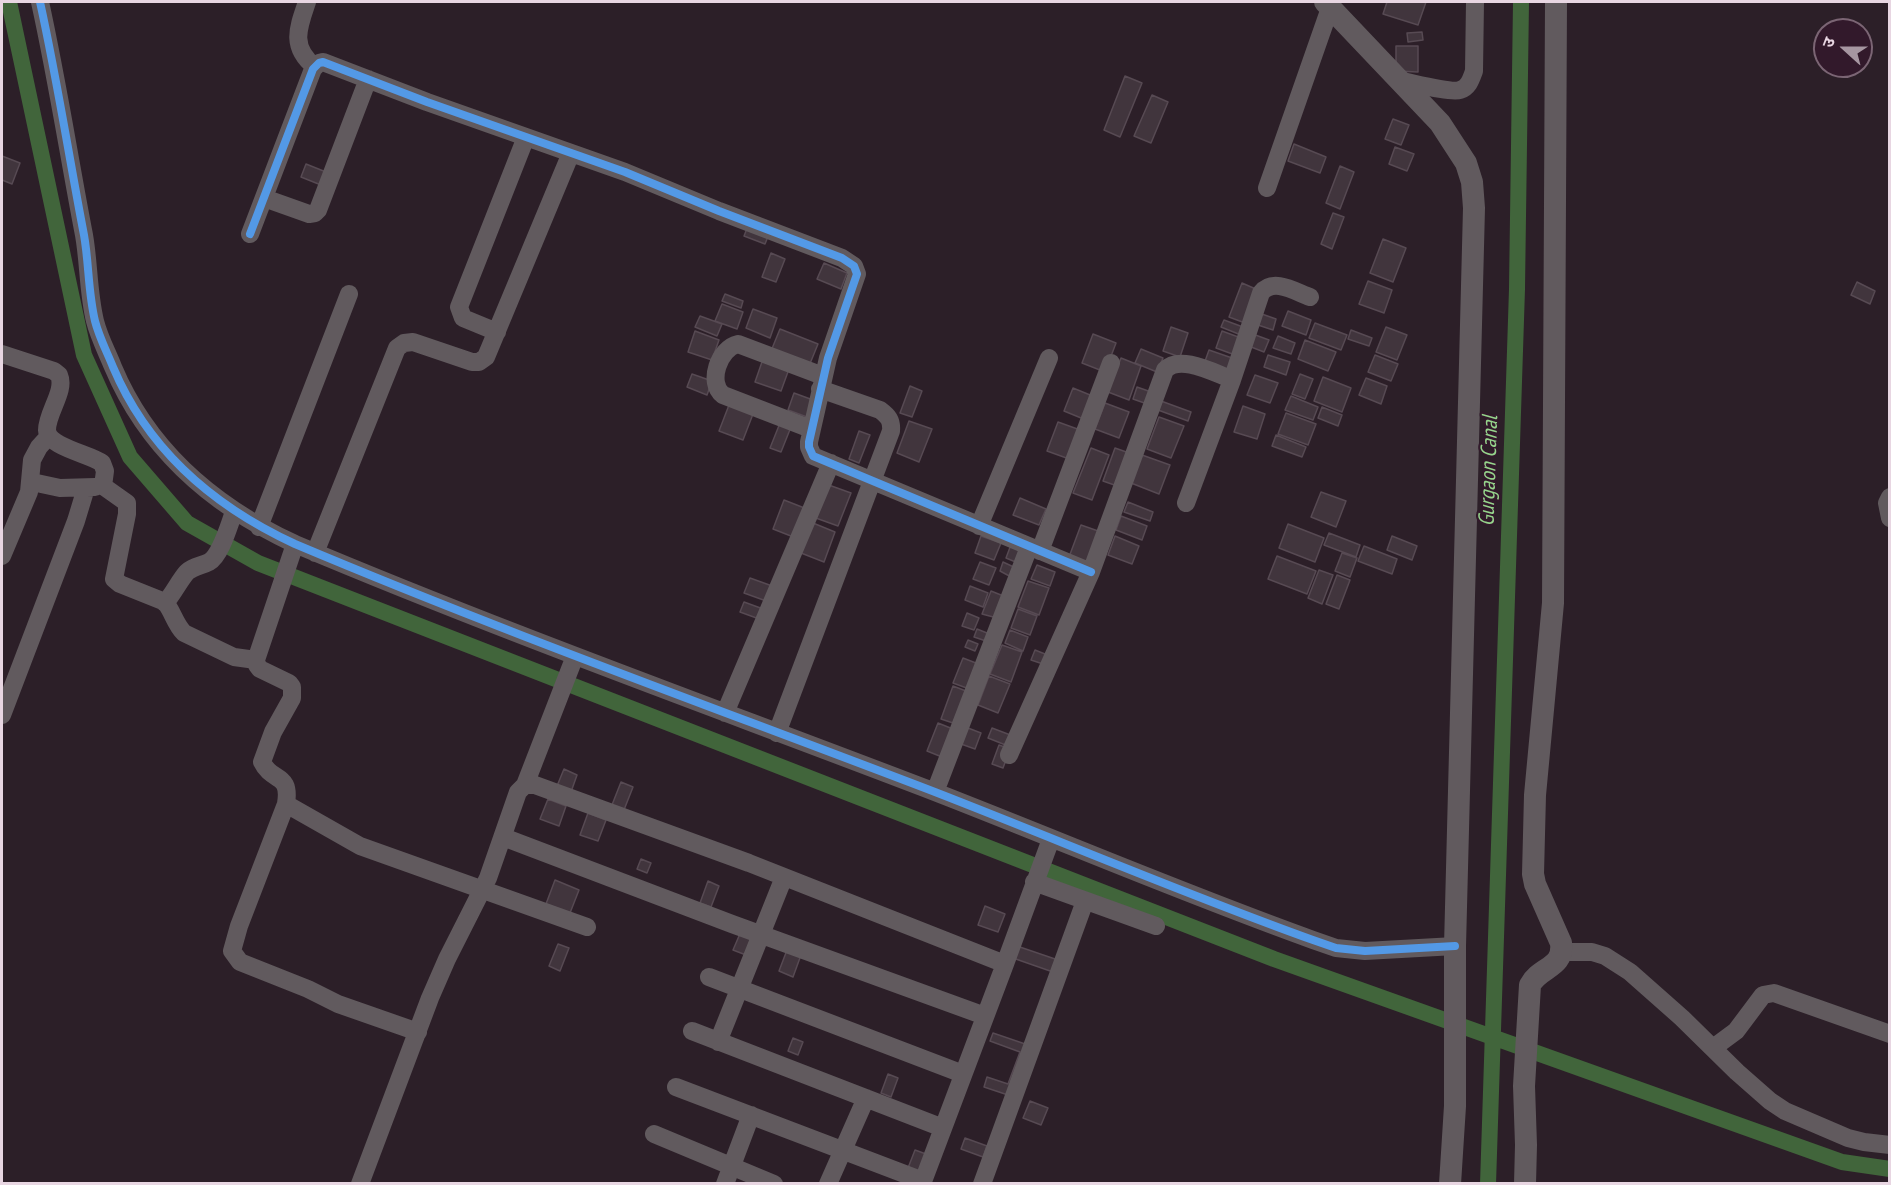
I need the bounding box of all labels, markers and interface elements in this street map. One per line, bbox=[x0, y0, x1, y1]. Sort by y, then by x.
north arrow bbox=[1813, 18, 1873, 78]
text: उ bbox=[1817, 34, 1839, 50]
water label: Gurgaon Canal bbox=[1474, 415, 1504, 527]

